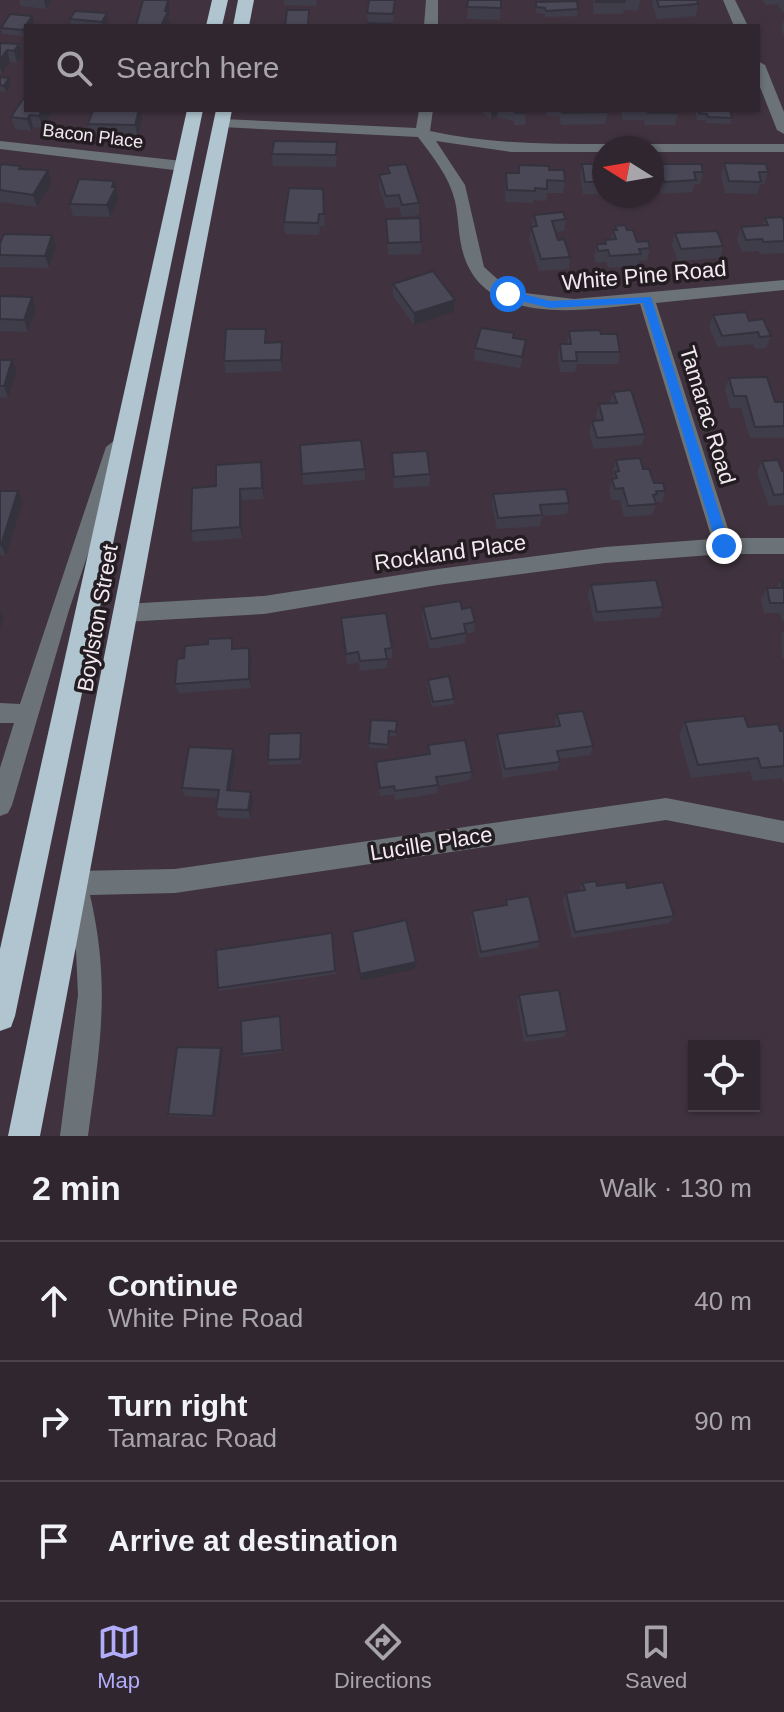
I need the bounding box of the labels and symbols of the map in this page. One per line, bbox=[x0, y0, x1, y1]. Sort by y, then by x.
street label: Bacon Place bbox=[42, 120, 144, 152]
north arrow bbox=[592, 136, 664, 208]
street label: White Pine Road bbox=[561, 256, 727, 295]
route start bbox=[490, 276, 526, 312]
street label: Tamarac Road bbox=[675, 343, 740, 487]
route end bbox=[706, 528, 742, 564]
street label: Rockland Place bbox=[373, 529, 528, 576]
street label: Boylston Street bbox=[72, 542, 123, 694]
street label: Lucille Place bbox=[368, 821, 494, 866]

